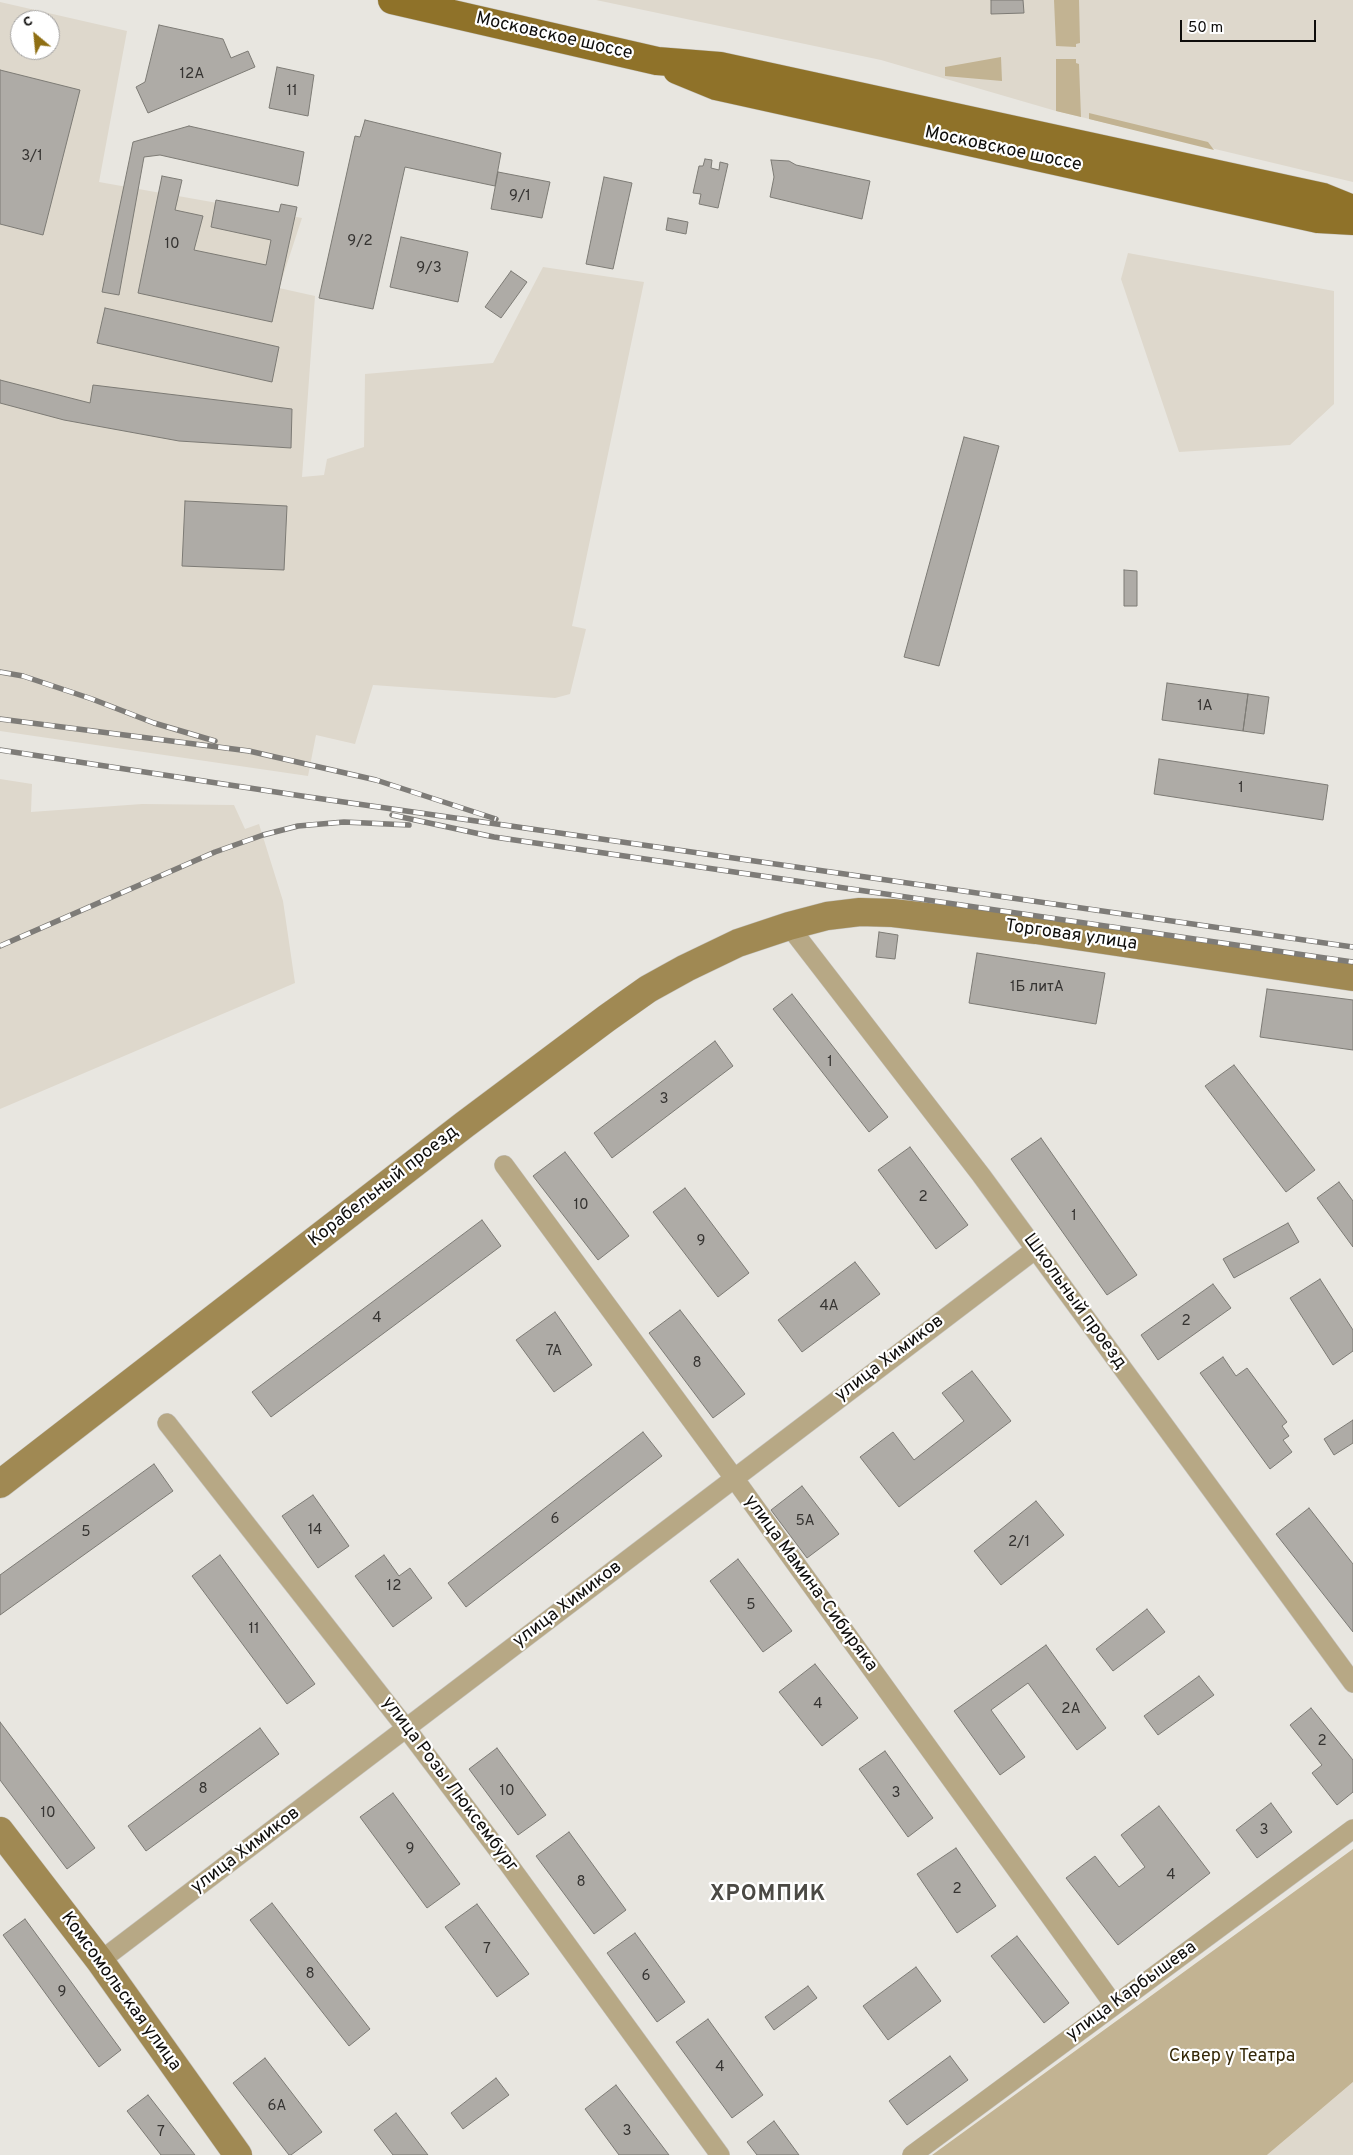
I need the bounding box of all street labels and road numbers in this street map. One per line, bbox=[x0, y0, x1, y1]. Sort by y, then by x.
street label: Московское шоссе bbox=[474, 8, 634, 66]
street label: Московское шоссе bbox=[922, 123, 1084, 177]
street label: Торговая улица bbox=[1004, 916, 1138, 956]
street label: Корабельный проезд bbox=[305, 1122, 463, 1252]
street label: Школьный проезд bbox=[1018, 1230, 1130, 1374]
street label: улица Химиков bbox=[831, 1311, 949, 1407]
street label: улица Мамина-Сибиряка bbox=[739, 1491, 881, 1677]
street label: улица Химиков bbox=[509, 1557, 627, 1653]
street label: улица Розы Люксембург bbox=[376, 1693, 522, 1877]
street label: улица Химиков bbox=[187, 1803, 305, 1899]
street label: Комсомольская улица bbox=[55, 1908, 185, 2076]
street label: улица Карбышева bbox=[1063, 1937, 1201, 2047]

